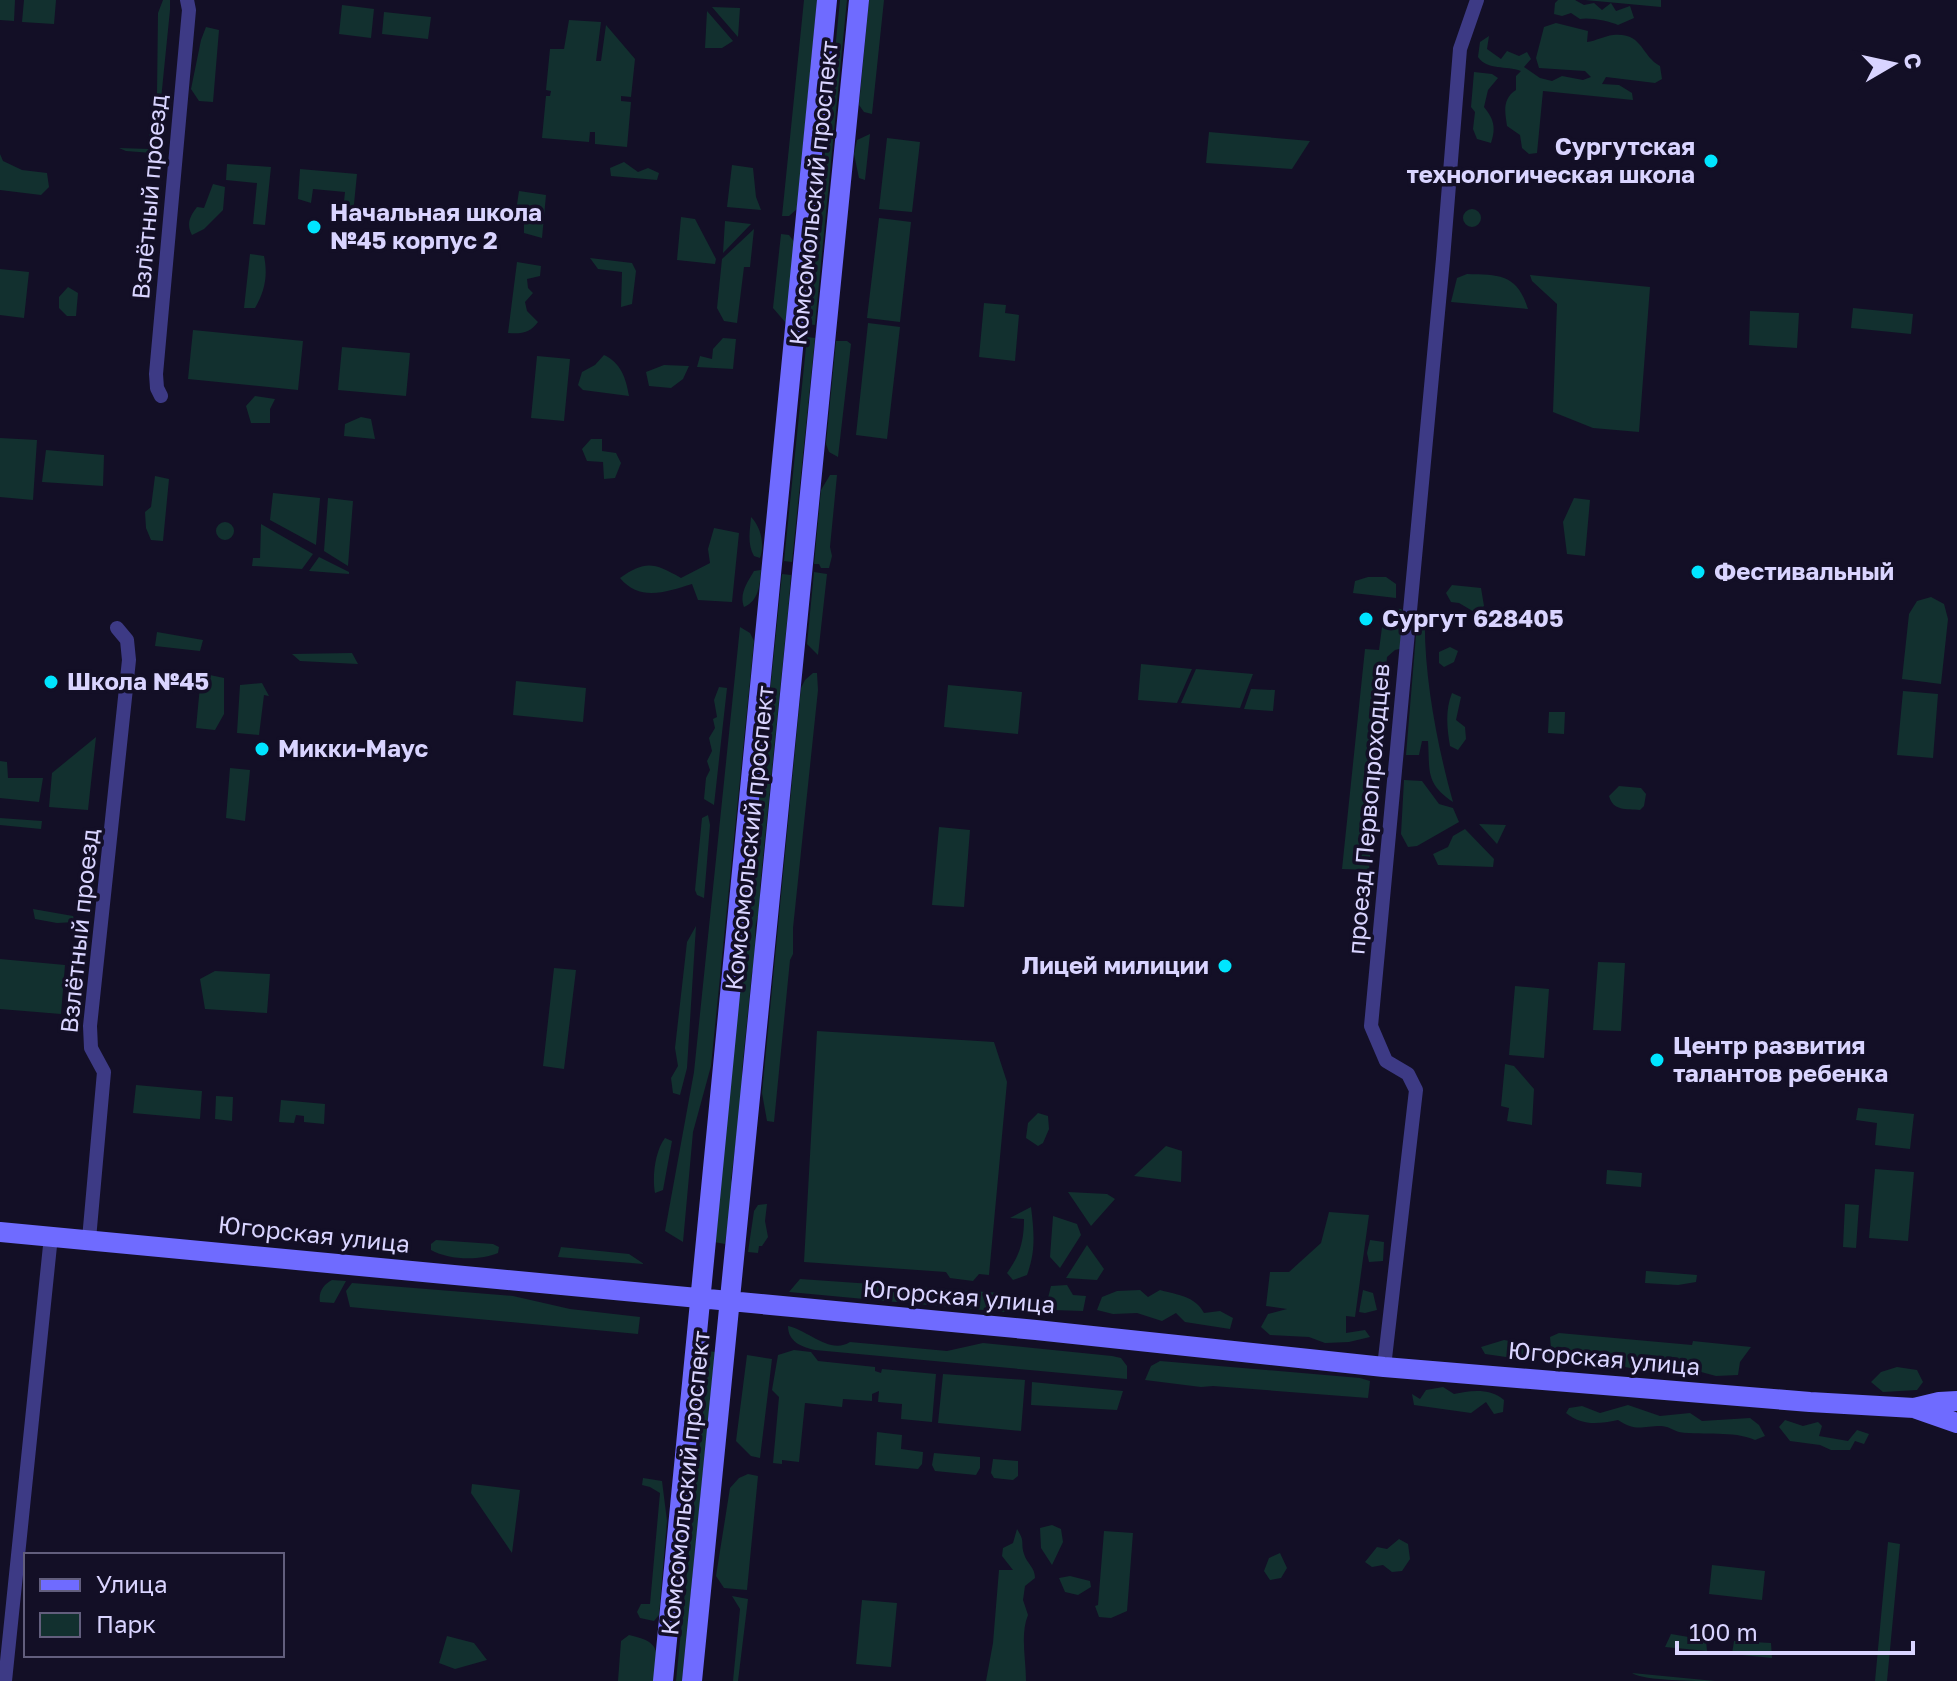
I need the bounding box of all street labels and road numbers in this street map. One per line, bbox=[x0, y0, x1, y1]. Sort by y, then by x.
street label: Комсомольский проспект bbox=[782, 39, 843, 347]
street label: Взлётный проезд bbox=[125, 93, 172, 301]
street label: проезд Первопроходцев bbox=[1340, 662, 1395, 956]
street label: Комсомольский проспект bbox=[718, 684, 779, 992]
street label: Взлётный проезд bbox=[53, 827, 104, 1035]
street label: Югорская улица bbox=[217, 1209, 412, 1258]
street label: Югорская улица bbox=[862, 1273, 1057, 1318]
street label: Комсомольский проспект bbox=[654, 1329, 715, 1637]
street label: Югорская улица bbox=[1507, 1335, 1702, 1380]

